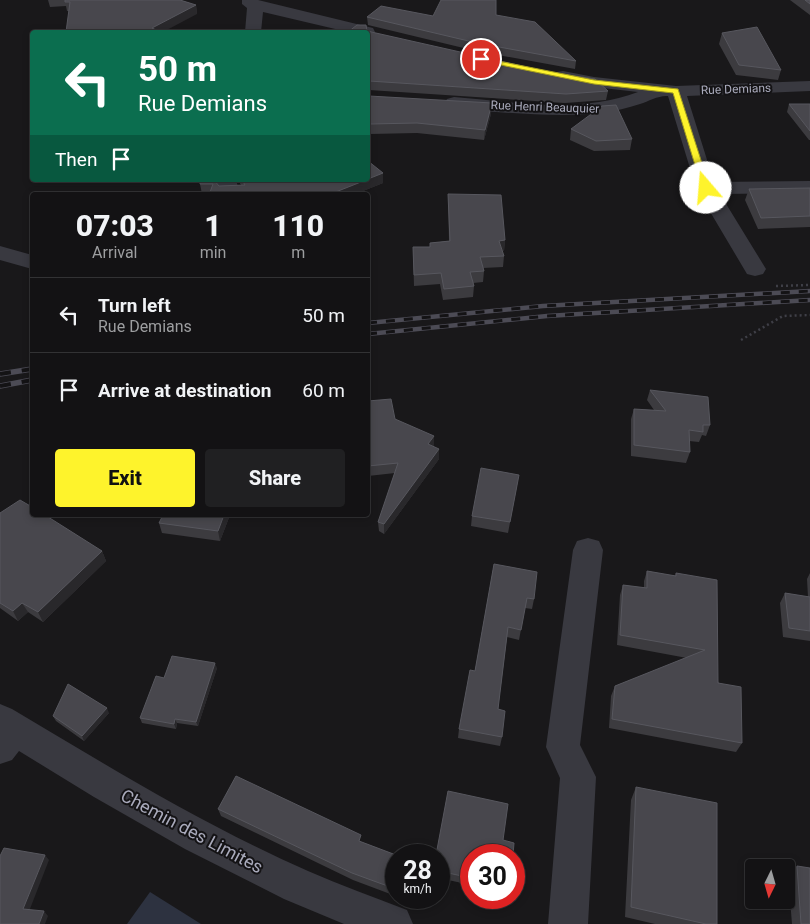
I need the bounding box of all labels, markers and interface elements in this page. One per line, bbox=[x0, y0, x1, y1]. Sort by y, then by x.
pin bbox=[460, 38, 502, 80]
icon: arrive bbox=[467, 45, 495, 73]
text: 50 m bbox=[138, 49, 217, 90]
icon: left bbox=[55, 50, 120, 115]
street label: Rue Demians bbox=[701, 81, 771, 97]
text: Rue Demians bbox=[138, 91, 267, 116]
street label: Rue Henri Beauquier bbox=[490, 98, 600, 116]
icon: arrive bbox=[107, 145, 135, 173]
text: Then bbox=[55, 148, 97, 171]
position arrow bbox=[679, 161, 731, 213]
text: 07:03 bbox=[76, 208, 154, 243]
text: 1 bbox=[204, 208, 222, 243]
text: 110 bbox=[272, 208, 324, 243]
text: Arrival bbox=[92, 243, 138, 262]
text: min bbox=[200, 243, 226, 262]
text: m bbox=[291, 243, 305, 262]
text: Turn left bbox=[98, 294, 171, 317]
icon: left bbox=[55, 301, 83, 329]
text: 50 m bbox=[302, 304, 345, 327]
text: Rue Demians bbox=[98, 317, 192, 336]
icon: arrive bbox=[55, 376, 83, 404]
text: Arrive at destination bbox=[98, 379, 271, 402]
text: 60 m bbox=[302, 379, 345, 402]
button: Exit bbox=[55, 449, 195, 507]
button: Share bbox=[205, 449, 345, 507]
street label: Chemin des Limites bbox=[117, 785, 267, 877]
speed limit sign: 30 bbox=[460, 844, 525, 909]
text: 28 bbox=[403, 856, 432, 885]
north arrow bbox=[745, 859, 795, 909]
map controls bbox=[745, 859, 795, 909]
text: km/h bbox=[403, 882, 432, 896]

